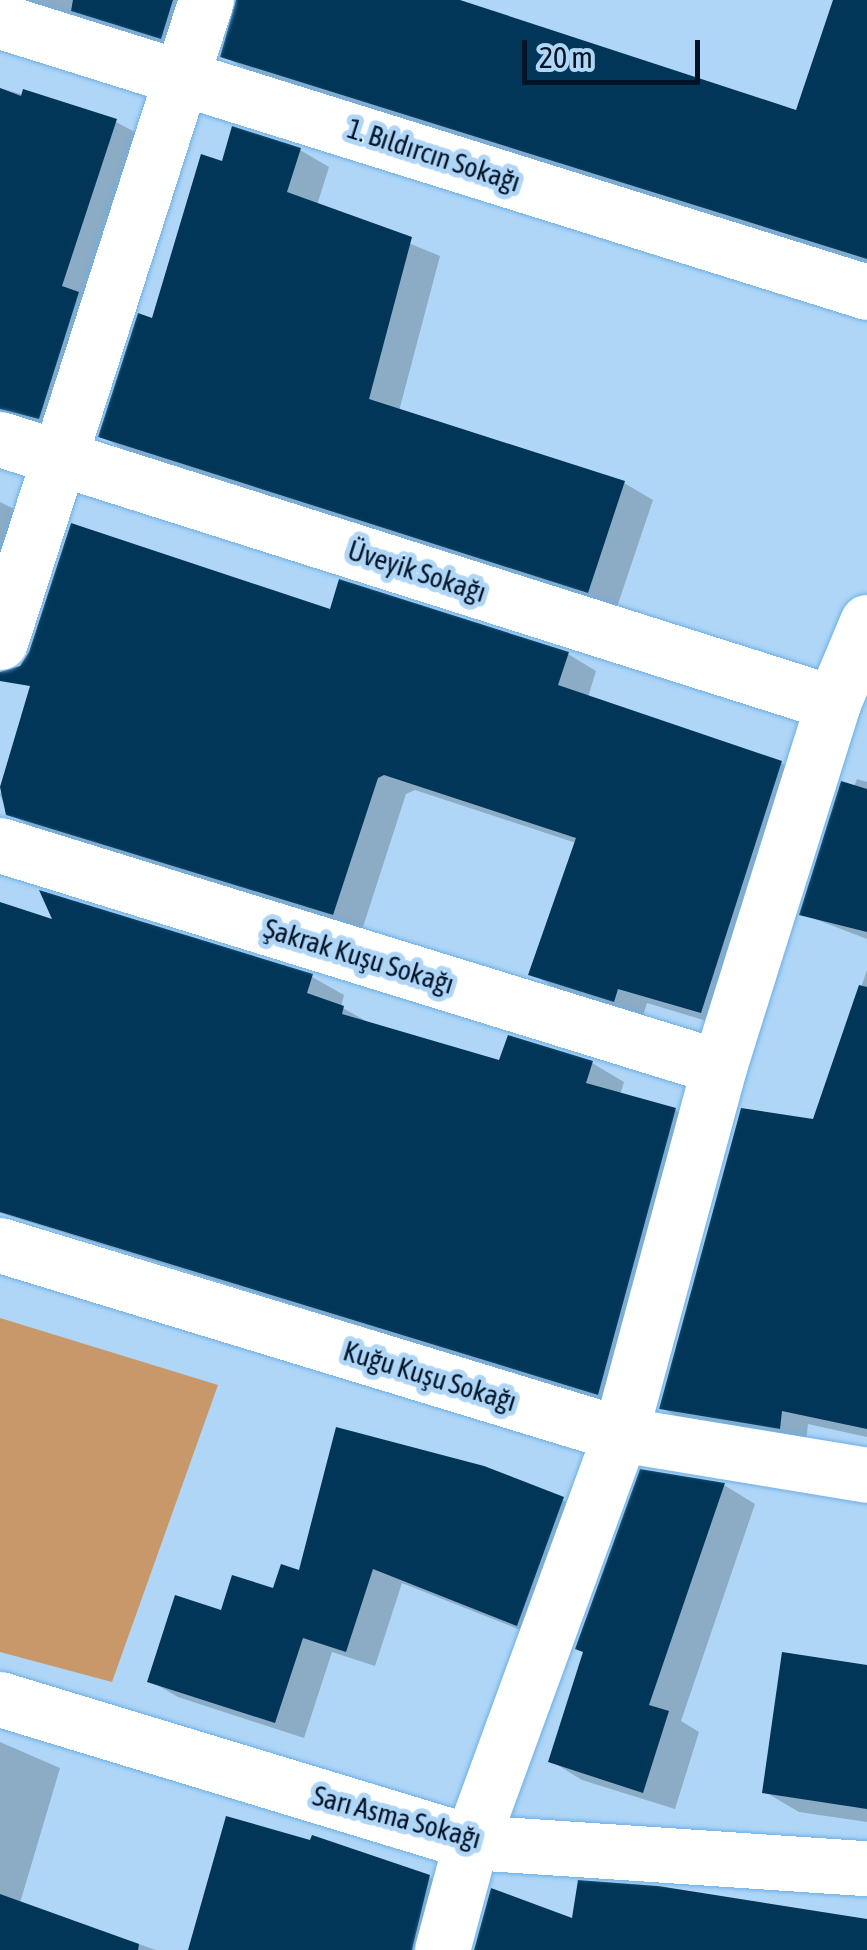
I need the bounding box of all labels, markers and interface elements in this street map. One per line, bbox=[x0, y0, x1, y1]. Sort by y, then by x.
scale bar bbox=[527, 20, 704, 82]
text: 20 m bbox=[539, 40, 593, 74]
street label: 1. Bıldırcın Sokağı bbox=[343, 111, 525, 199]
street label: Üveyik Sokağı bbox=[344, 533, 490, 609]
street label: Şakrak Kuşu Sokağı bbox=[260, 911, 458, 1001]
street label: Kuğu Kuşu Sokağı bbox=[339, 1334, 521, 1418]
street label: Sarı Asma Sokağı bbox=[309, 1778, 485, 1856]

